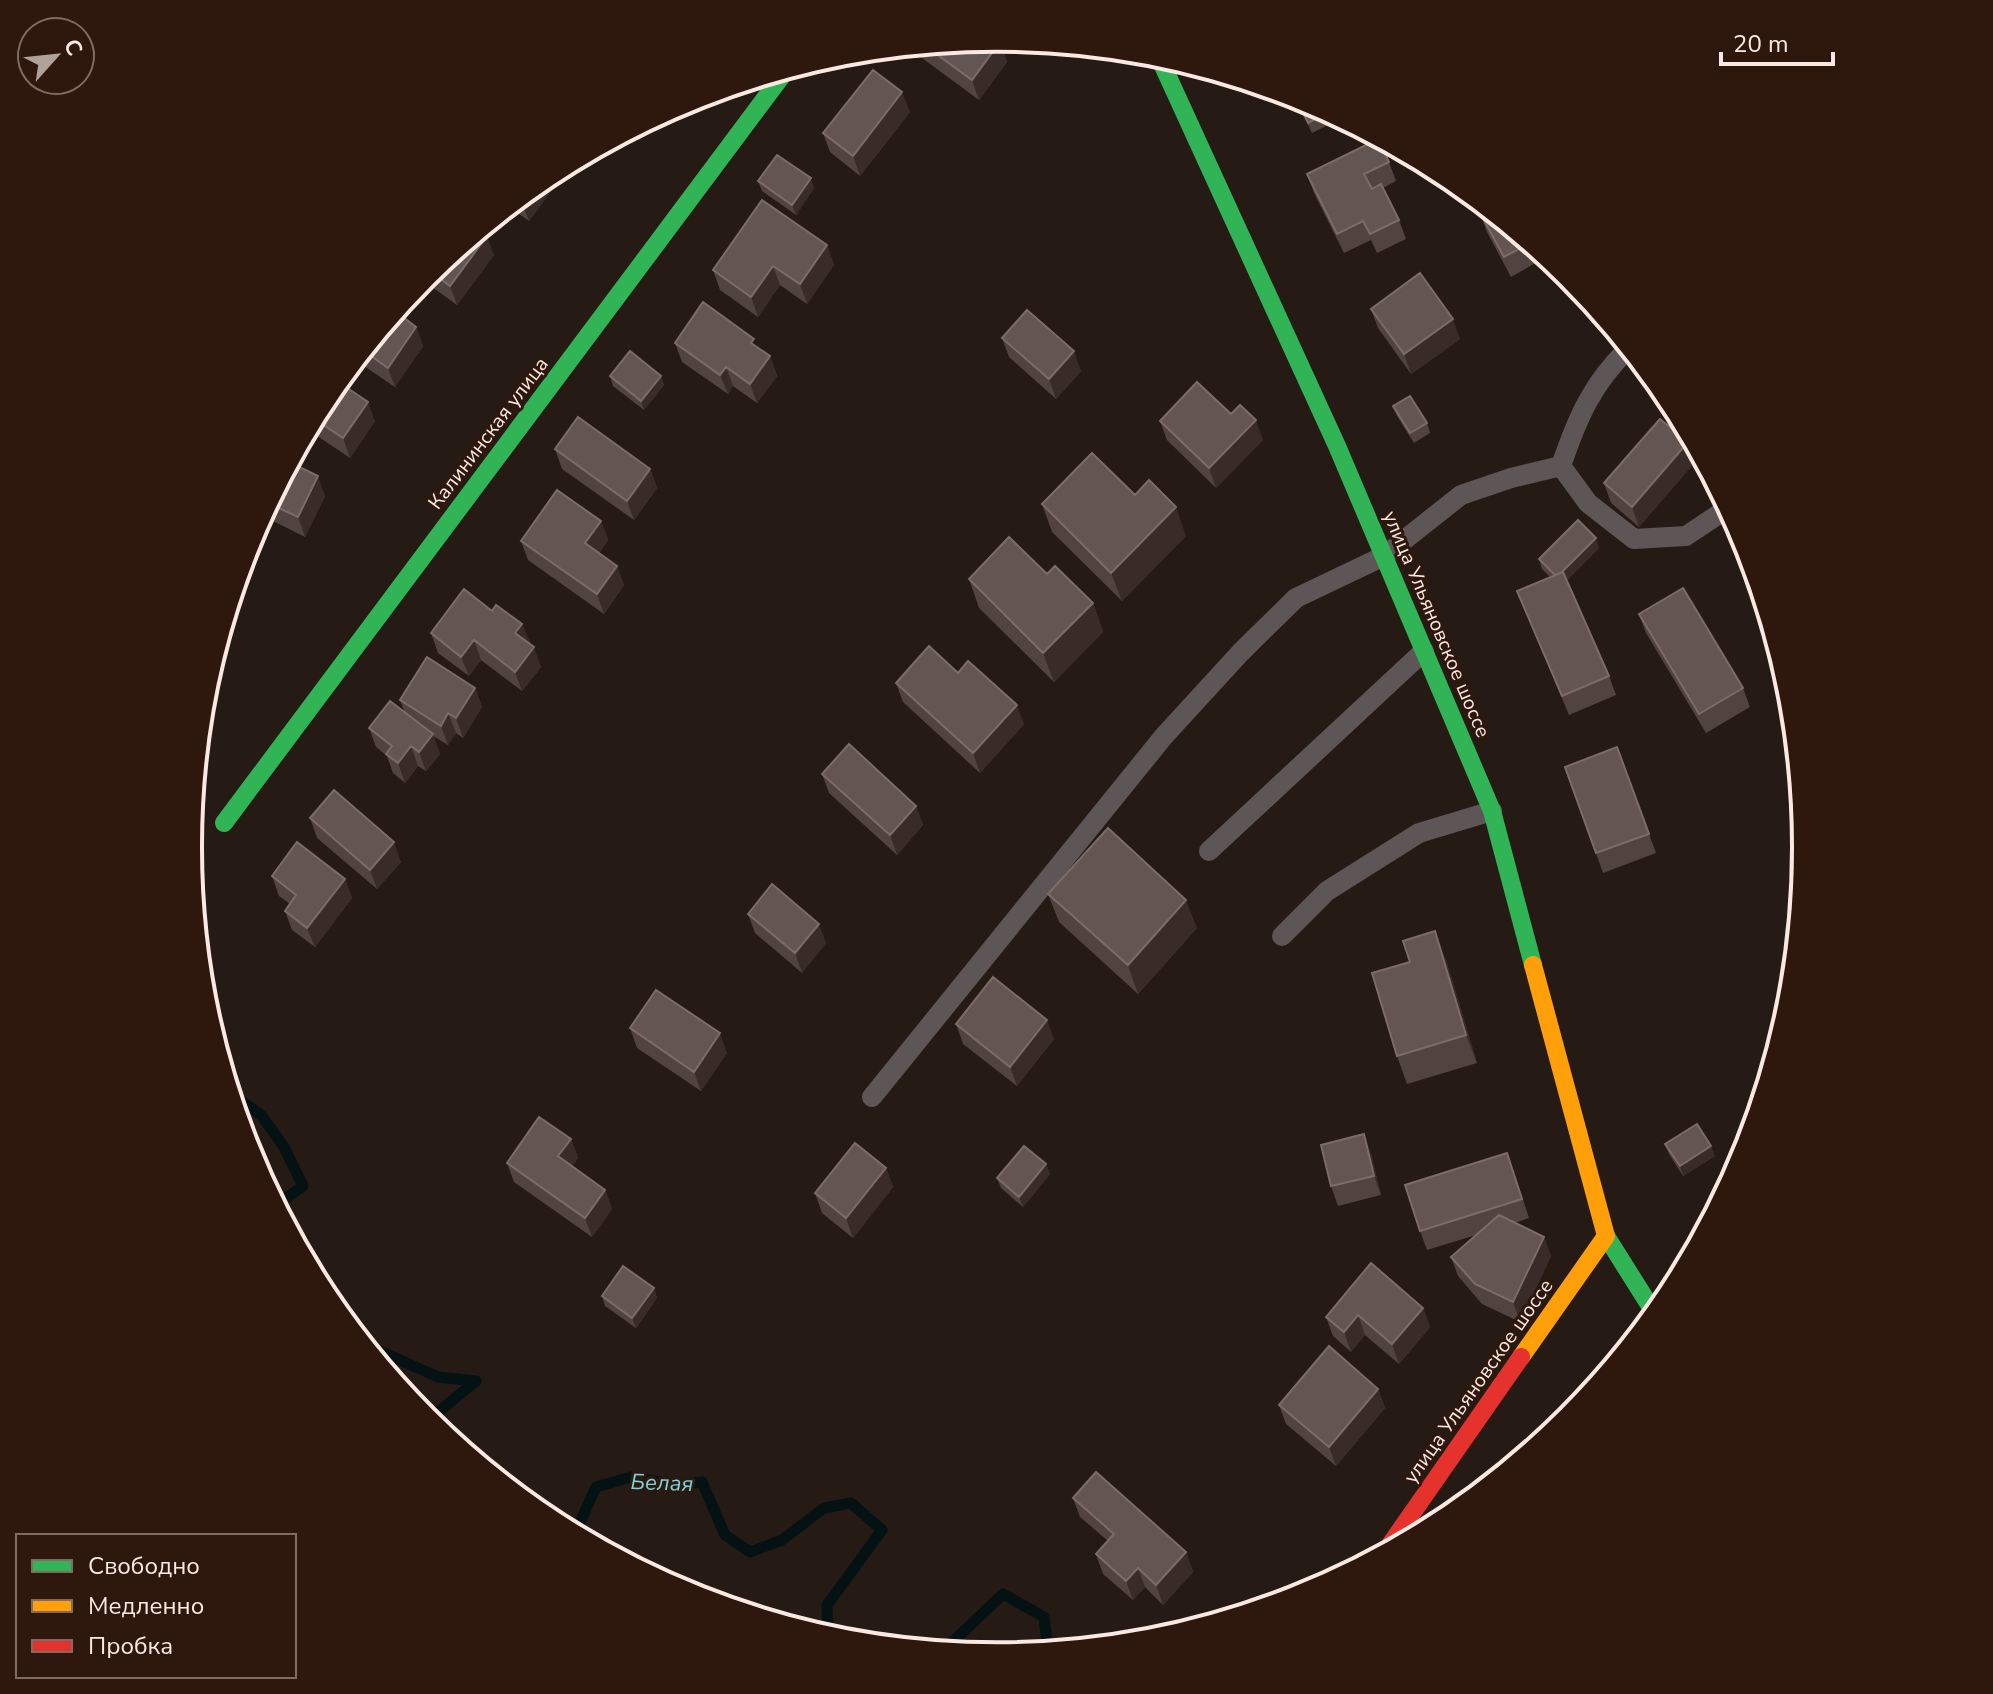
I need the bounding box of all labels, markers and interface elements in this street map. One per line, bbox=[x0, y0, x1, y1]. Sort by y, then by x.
north arrow bbox=[16, 16, 96, 96]
scale bar bbox=[1721, 16, 1833, 66]
text: 20 m bbox=[1733, 28, 1789, 60]
text: С bbox=[56, 34, 90, 61]
street label: Калининская улица bbox=[422, 352, 555, 515]
street label: улица Ульяновское шоссе bbox=[1376, 507, 1497, 742]
street label: улица Ульяновское шоссе bbox=[1397, 1274, 1559, 1489]
water label: Белая bbox=[630, 1467, 694, 1499]
legend bbox=[16, 1534, 296, 1678]
text: Свободно bbox=[88, 1550, 200, 1582]
text: Медленно bbox=[88, 1590, 204, 1622]
text: Пробка bbox=[88, 1630, 173, 1662]

